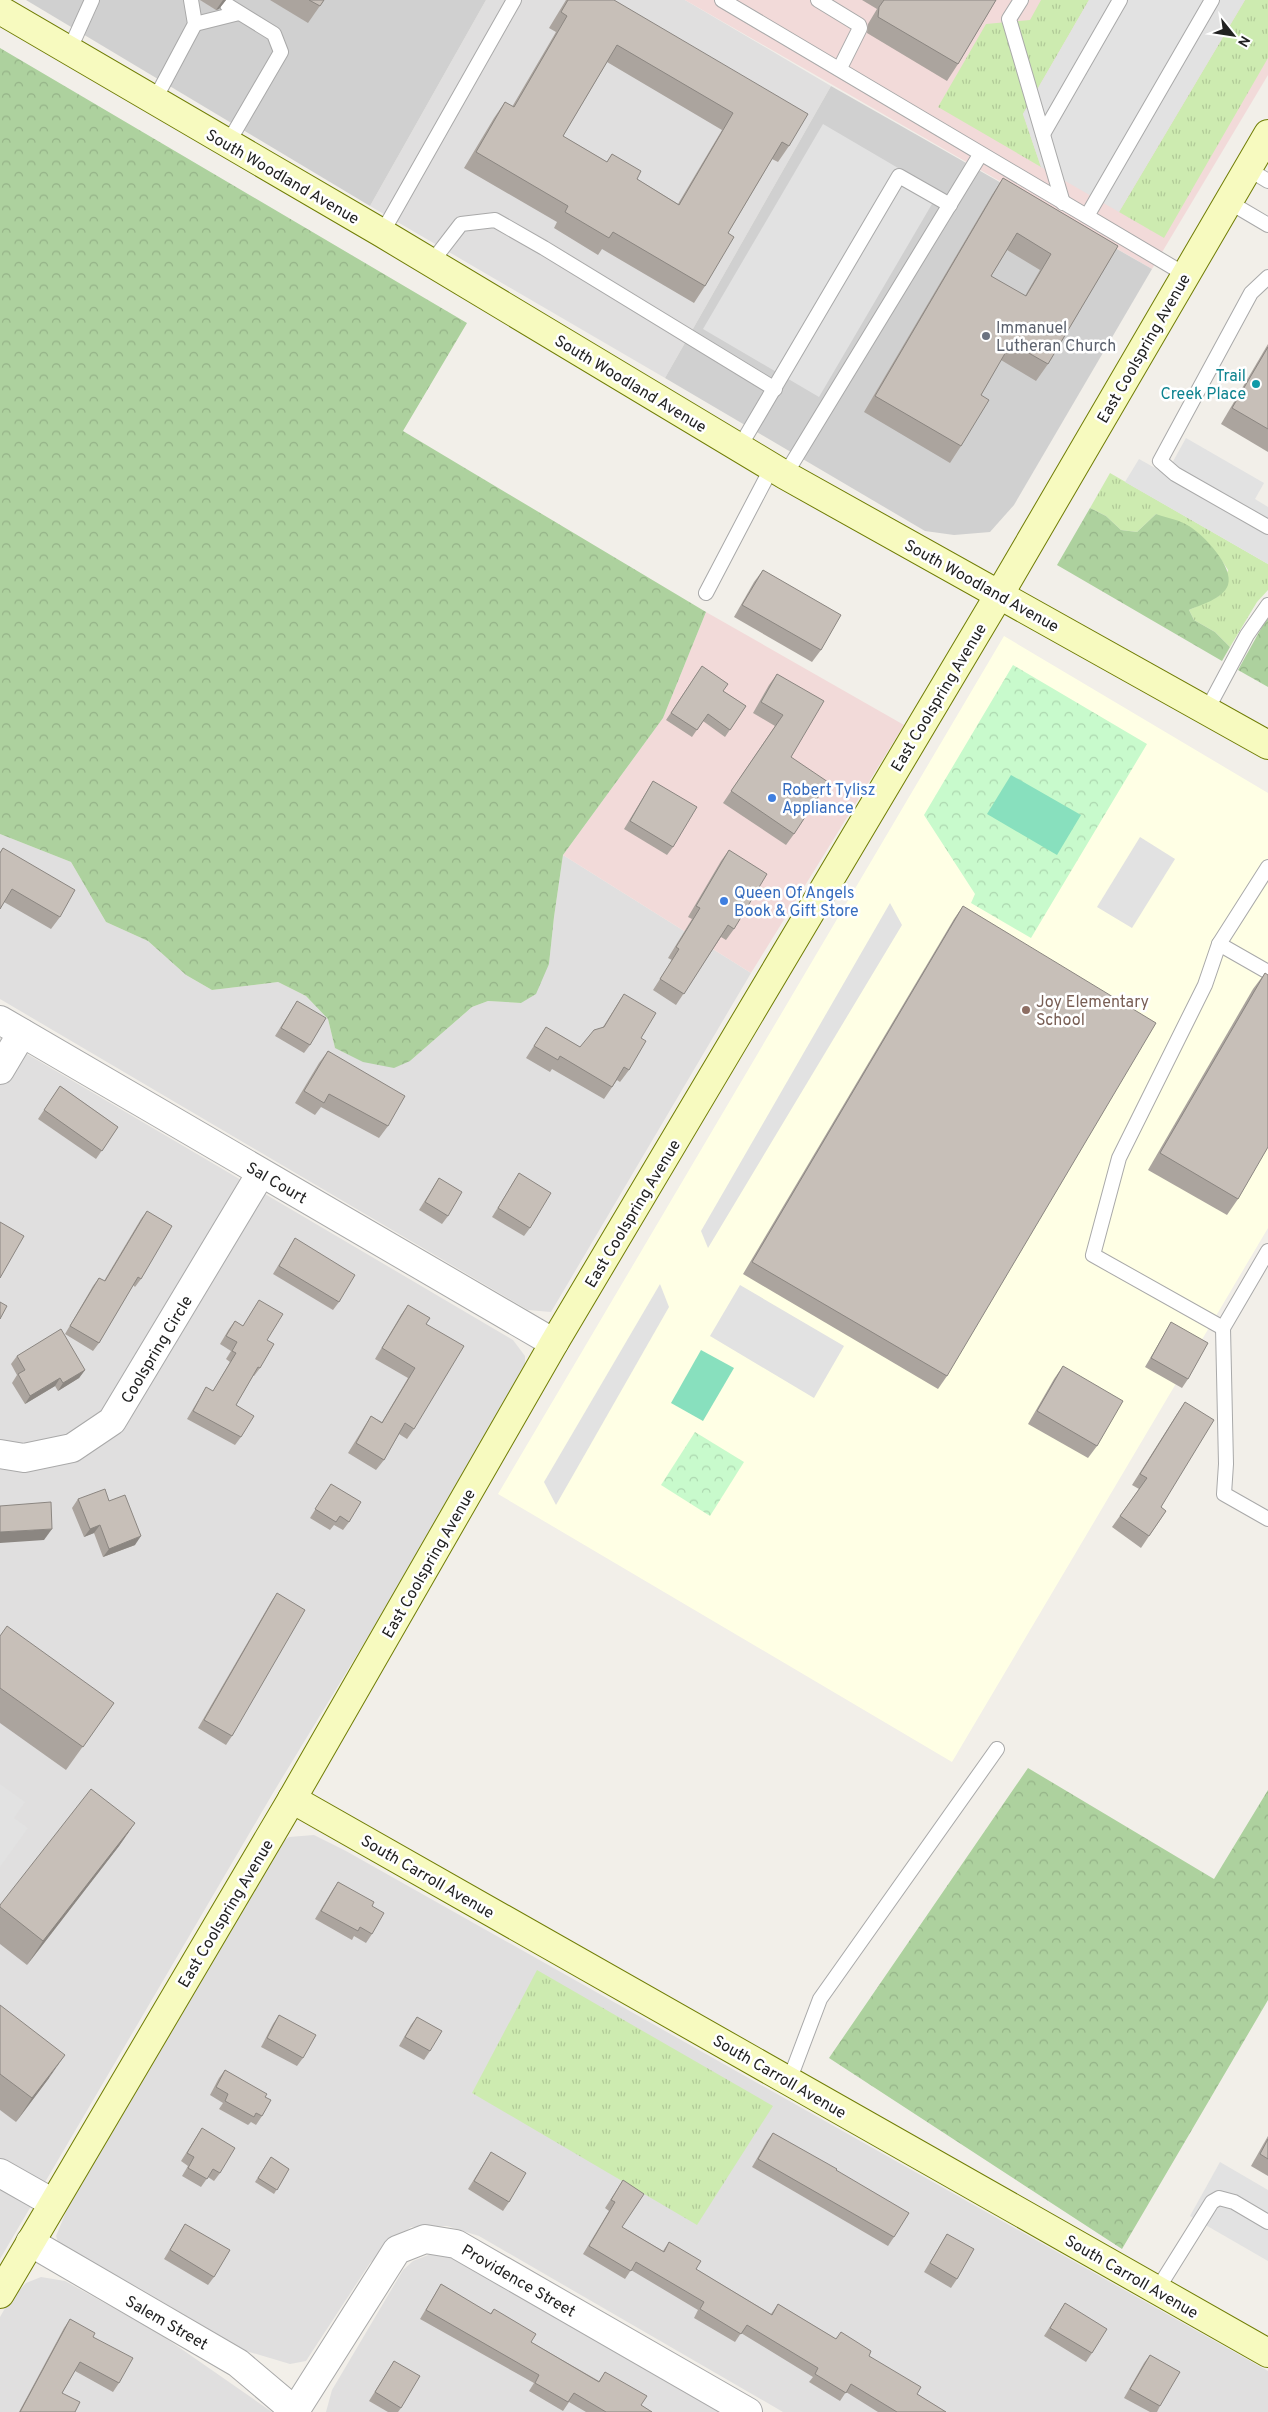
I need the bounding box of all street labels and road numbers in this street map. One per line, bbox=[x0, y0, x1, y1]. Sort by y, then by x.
street label: South Woodland Avenue bbox=[202, 126, 362, 230]
street label: East Coolspring Avenue bbox=[1094, 271, 1196, 427]
street label: South Woodland Avenue bbox=[550, 331, 710, 438]
street label: South Woodland Avenue bbox=[900, 536, 1062, 638]
street label: East Coolspring Avenue bbox=[888, 620, 992, 776]
street label: East Coolspring Avenue bbox=[582, 1136, 686, 1292]
street label: Sal Court bbox=[242, 1158, 310, 1209]
street label: Coolspring Circle bbox=[118, 1292, 198, 1408]
street label: East Coolspring Avenue bbox=[379, 1486, 481, 1642]
street label: South Carroll Avenue bbox=[357, 1831, 497, 1924]
street label: East Coolspring Avenue bbox=[175, 1836, 279, 1992]
street label: South Carroll Avenue bbox=[709, 2031, 849, 2124]
street label: South Carroll Avenue bbox=[1061, 2231, 1201, 2324]
street label: Providence Street bbox=[457, 2241, 579, 2323]
street label: Salem Street bbox=[121, 2292, 211, 2355]

